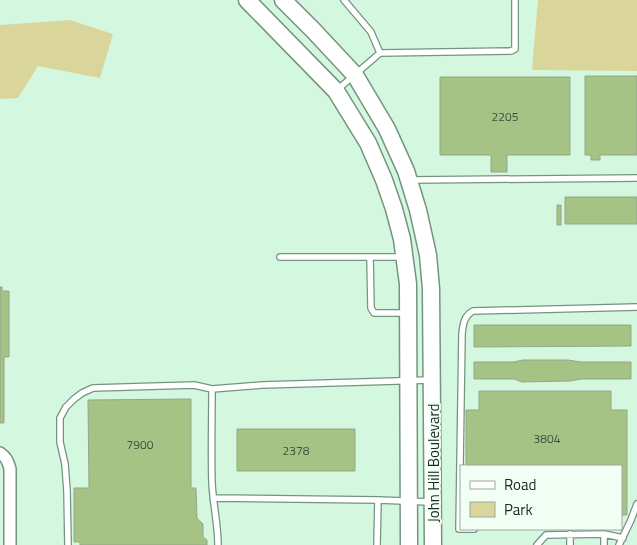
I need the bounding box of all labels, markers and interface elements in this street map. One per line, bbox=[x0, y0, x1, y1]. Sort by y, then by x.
house number: 2205 bbox=[492, 107, 519, 126]
street label: John Hill Boulevard bbox=[422, 404, 445, 522]
house number: 3804 bbox=[534, 429, 561, 448]
house number: 7900 bbox=[127, 435, 154, 454]
house number: 2378 bbox=[283, 441, 310, 460]
legend bbox=[460, 465, 622, 530]
text: Road bbox=[504, 473, 536, 496]
text: Park bbox=[504, 498, 533, 521]

